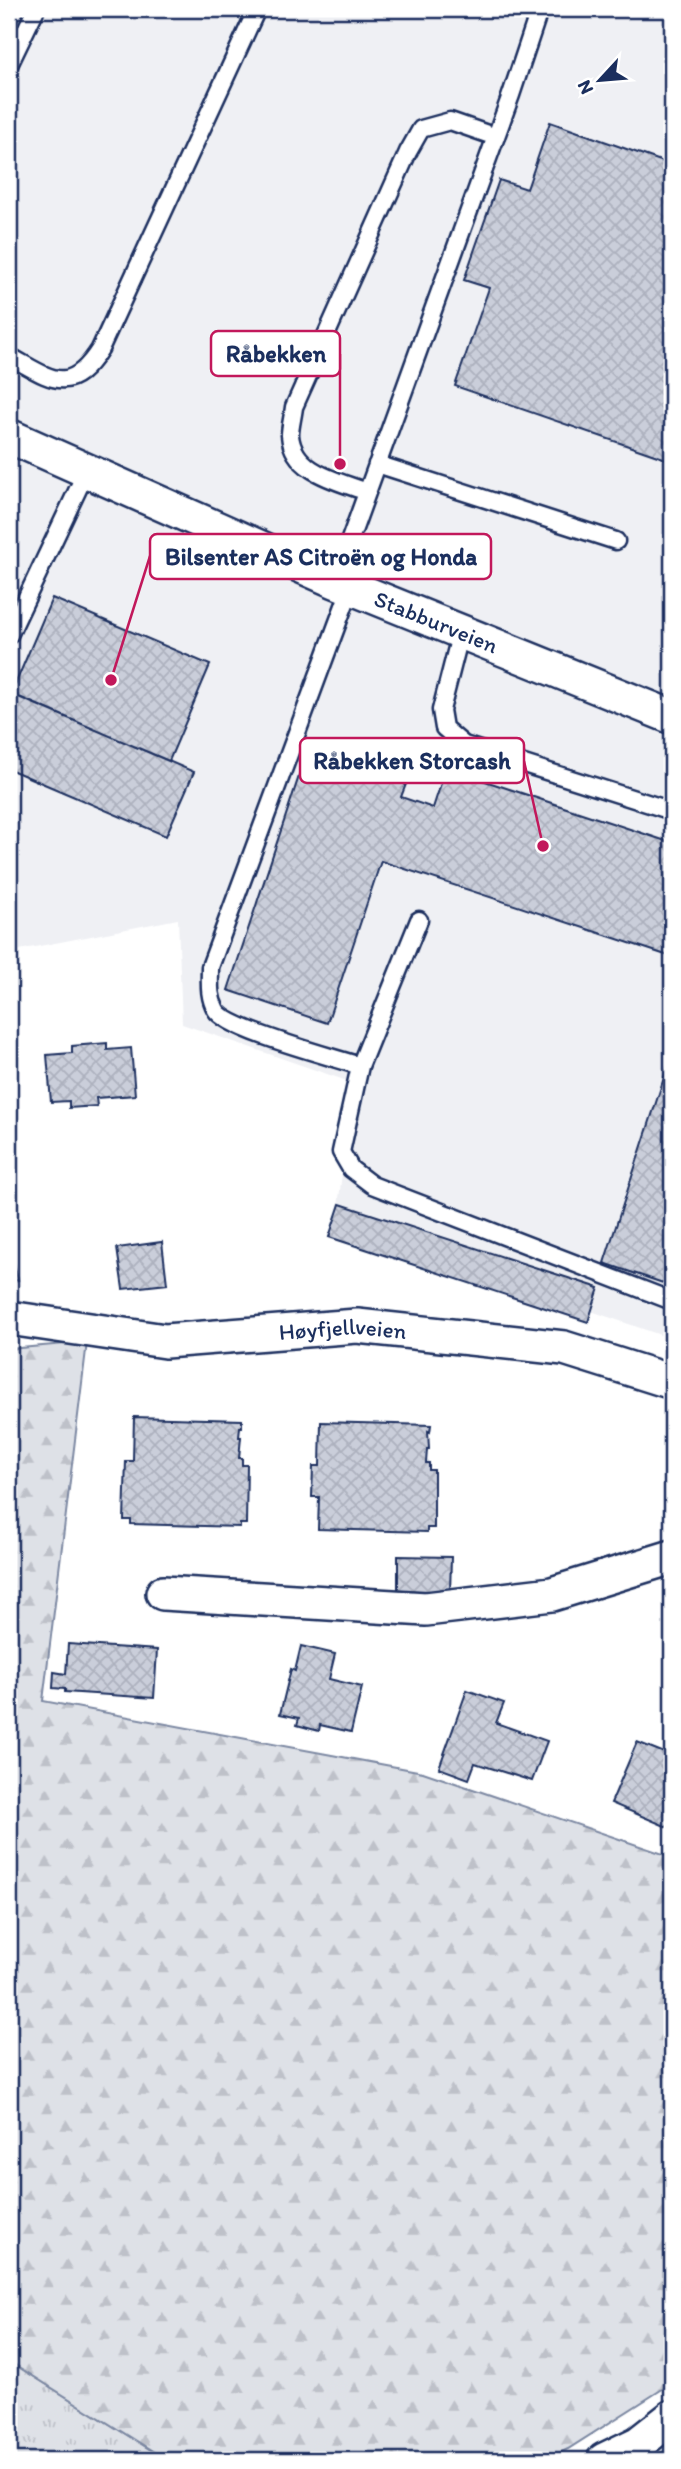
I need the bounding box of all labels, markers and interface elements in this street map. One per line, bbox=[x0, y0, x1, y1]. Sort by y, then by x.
north arrow bbox=[566, 46, 636, 116]
text: N bbox=[572, 76, 598, 98]
callout: Råbekken bbox=[211, 331, 340, 376]
text: Råbekken bbox=[226, 339, 327, 368]
callout: Bilsenter AS Citroën og Honda bbox=[150, 534, 491, 579]
text: Bilsenter AS Citroën og Honda bbox=[165, 542, 477, 572]
street label: Stabburveien bbox=[370, 584, 502, 659]
callout: Råbekken Storcash bbox=[300, 738, 524, 783]
text: Råbekken Storcash bbox=[313, 746, 511, 775]
street label: Høyfjellveien bbox=[278, 1312, 408, 1346]

